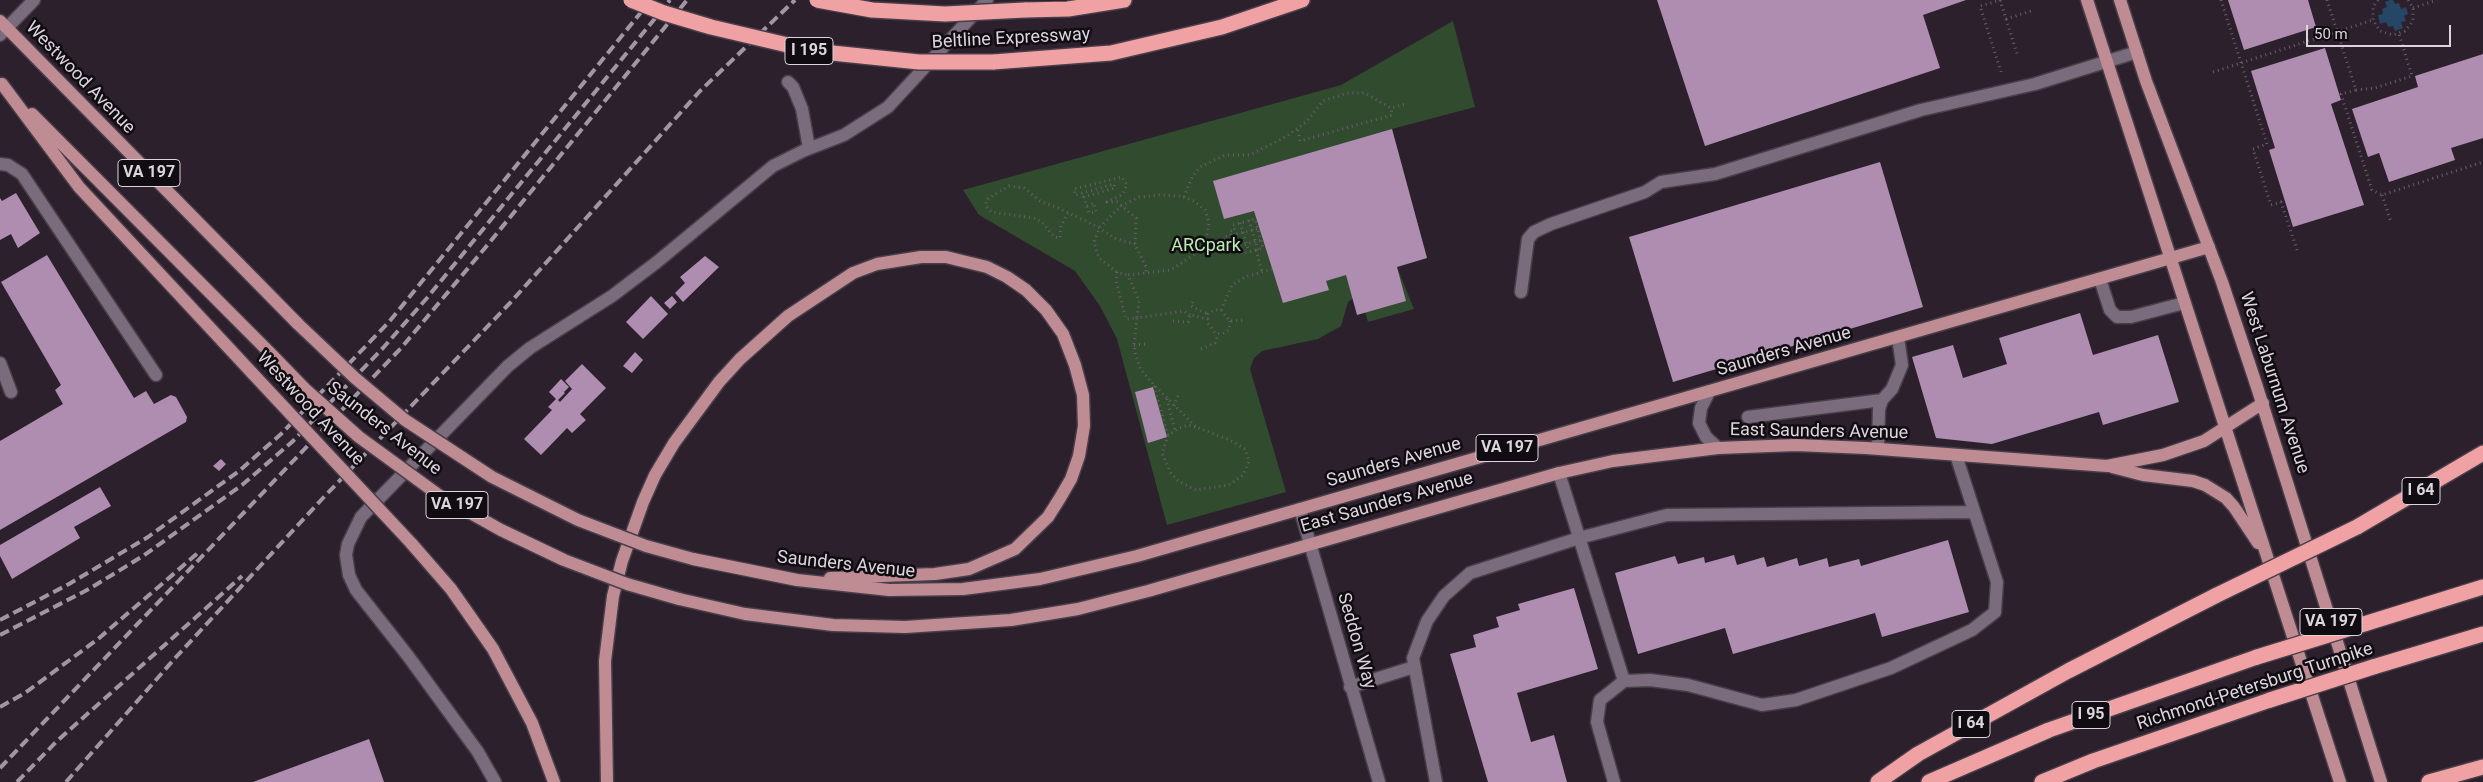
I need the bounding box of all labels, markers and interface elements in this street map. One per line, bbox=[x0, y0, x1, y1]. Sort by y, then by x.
scale bar bbox=[2308, 15, 2453, 47]
street label: Westwood Avenue bbox=[21, 17, 139, 139]
street label: Beltline Expressway bbox=[931, 24, 1091, 54]
text: 50 m bbox=[2314, 25, 2348, 43]
road number: I 195 bbox=[785, 37, 833, 64]
road number: VA 197 bbox=[118, 160, 180, 187]
park label: ARCpark bbox=[1171, 235, 1241, 257]
street label: West Laburnum Avenue bbox=[2234, 290, 2314, 476]
street label: Saunders Avenue bbox=[1714, 322, 1854, 382]
street label: Westwood Avenue bbox=[252, 348, 368, 470]
street label: Saunders Avenue bbox=[323, 378, 445, 480]
street label: East Saunders Avenue bbox=[1730, 420, 1908, 444]
street label: Saunders Avenue bbox=[1324, 433, 1464, 493]
road number: VA 197 bbox=[1476, 434, 1538, 462]
street label: East Saunders Avenue bbox=[1298, 468, 1476, 538]
road number: I 64 bbox=[2402, 478, 2440, 504]
road number: VA 197 bbox=[426, 492, 488, 518]
street label: Saunders Avenue bbox=[776, 547, 916, 583]
street label: Seddon Way bbox=[1332, 590, 1380, 692]
road number: VA 197 bbox=[2300, 608, 2362, 636]
street label: Richmond-Petersburg Turnpike bbox=[2134, 639, 2376, 735]
road number: I 95 bbox=[2072, 702, 2110, 728]
road number: I 64 bbox=[1952, 711, 1990, 738]

